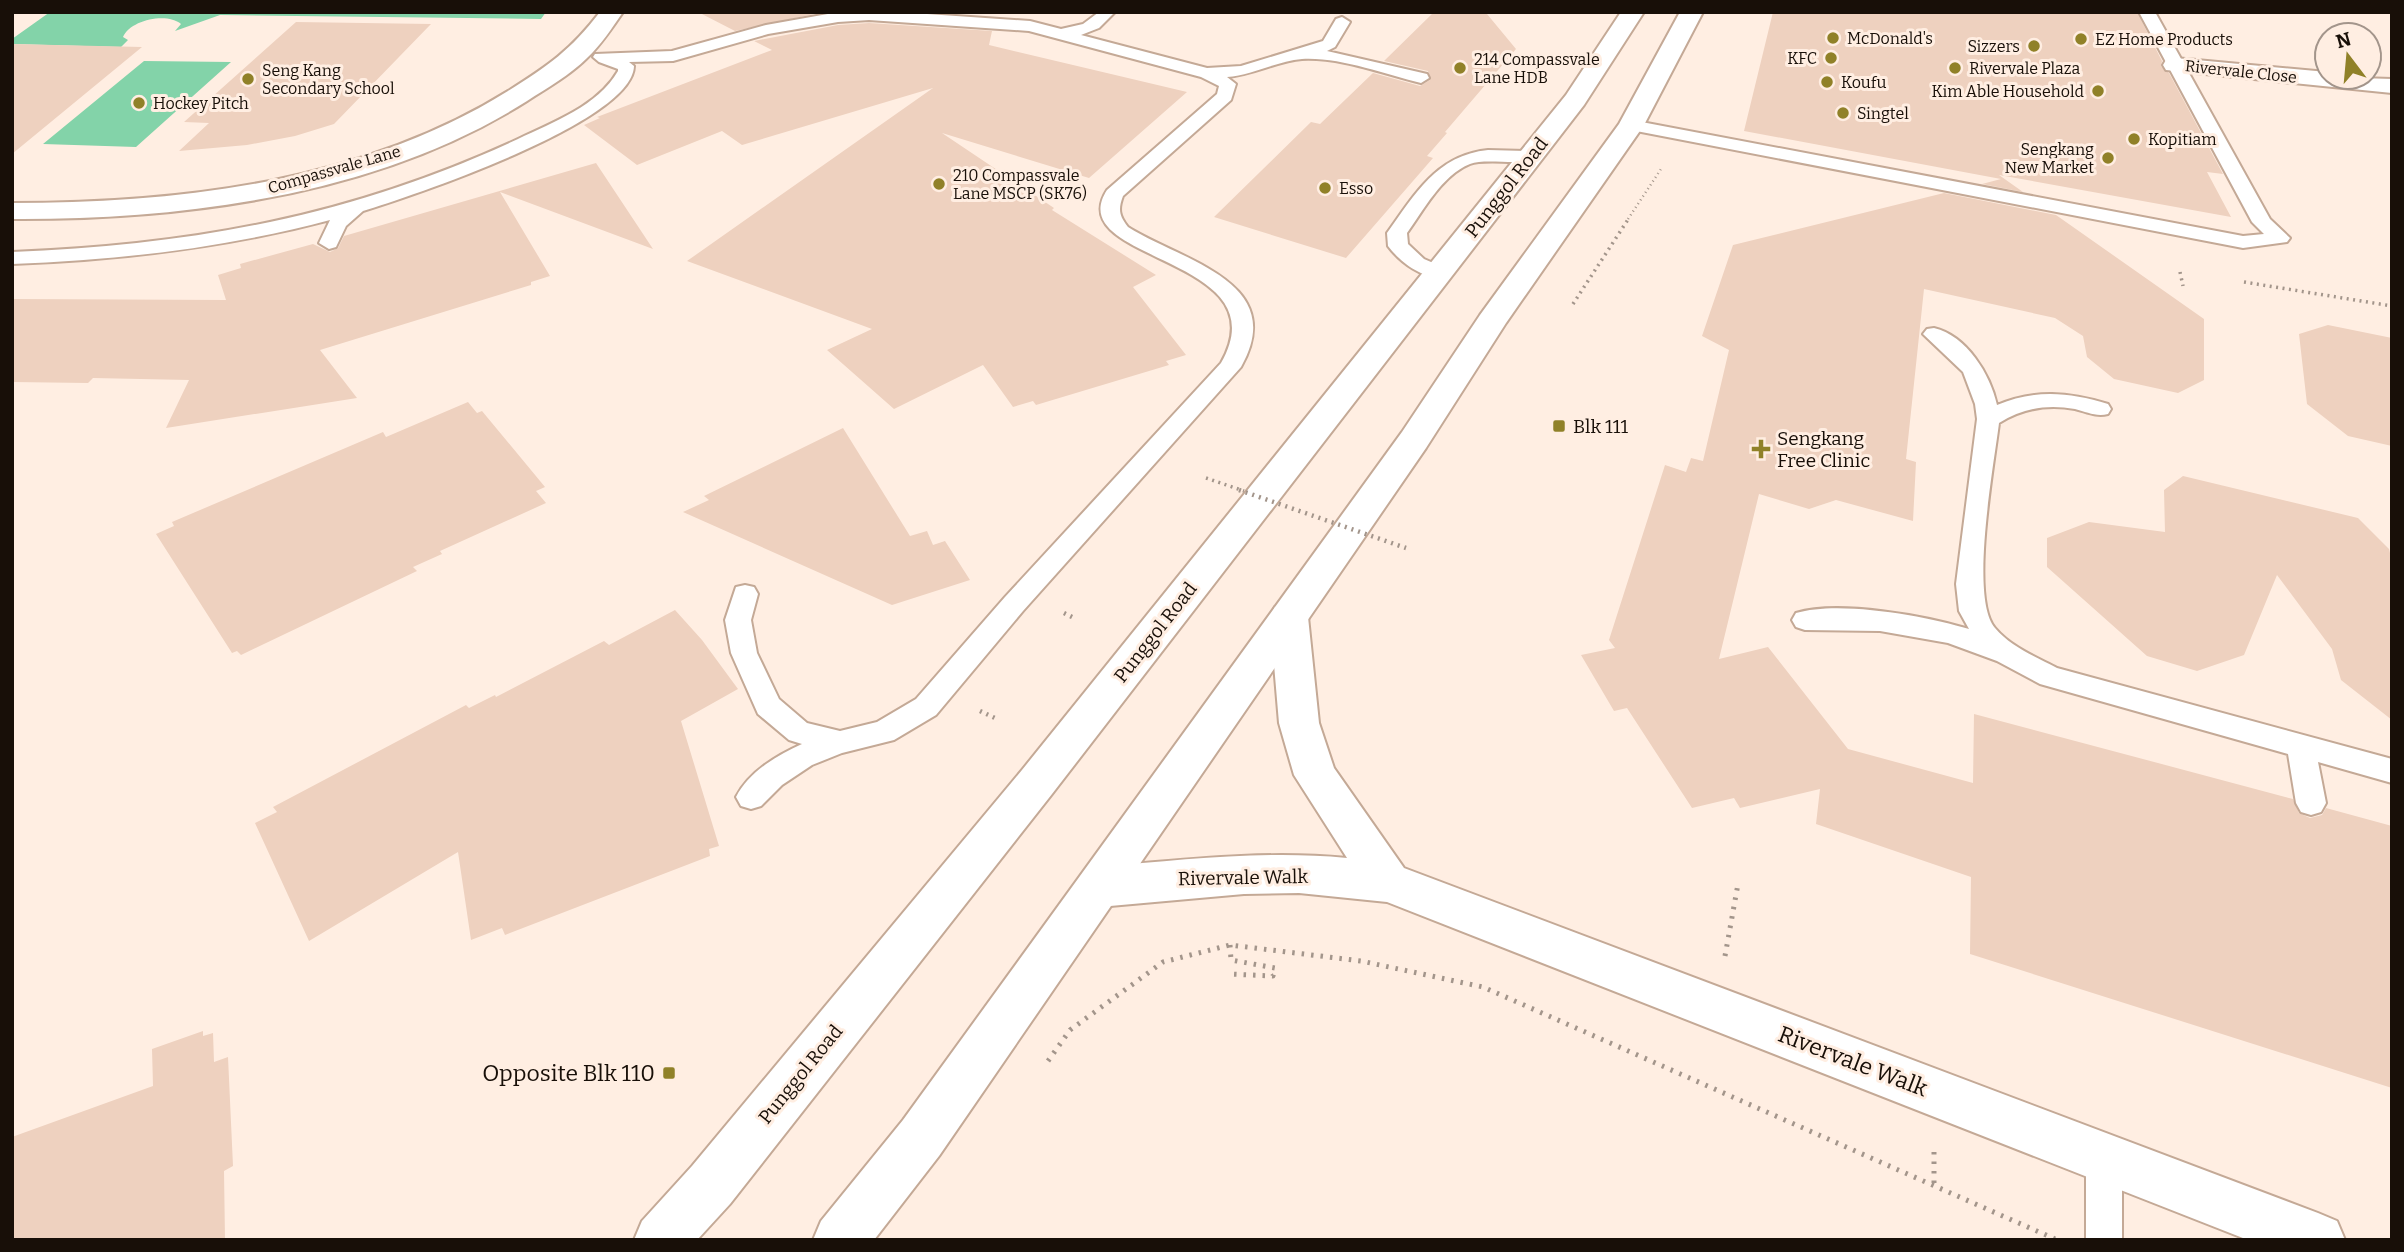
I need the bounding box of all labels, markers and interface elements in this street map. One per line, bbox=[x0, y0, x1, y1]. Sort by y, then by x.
north arrow bbox=[2313, 21, 2383, 91]
text: N bbox=[2333, 27, 2354, 53]
place label: McDonald's bbox=[1847, 29, 1933, 48]
marker: McDonald's bbox=[1825, 30, 1841, 46]
place label: EZ Home Products bbox=[2095, 30, 2233, 49]
marker: EZ Home Products bbox=[2073, 31, 2089, 47]
place label: Sizzers bbox=[1967, 37, 2020, 56]
marker: Sizzers bbox=[2026, 38, 2042, 54]
place label: KFC bbox=[1787, 49, 1817, 68]
place label: 214 Compassvale Lane HDB bbox=[1474, 50, 1600, 87]
marker: KFC bbox=[1823, 50, 1839, 66]
street label: Rivervale Close bbox=[2184, 56, 2298, 87]
place label: Rivervale Plaza bbox=[1969, 59, 2080, 78]
marker: 214 Compassvale Lane HDB bbox=[1452, 60, 1468, 76]
marker: Rivervale Plaza bbox=[1947, 60, 1963, 76]
place label: Seng Kang Secondary School bbox=[262, 61, 395, 98]
marker: Seng Kang Secondary School bbox=[240, 71, 256, 87]
place label: Koufu bbox=[1841, 73, 1886, 92]
marker: Koufu bbox=[1819, 74, 1835, 90]
place label: Kim Able Household bbox=[1931, 82, 2084, 101]
marker: Kim Able Household bbox=[2090, 83, 2106, 99]
place label: Hockey Pitch bbox=[153, 94, 249, 113]
marker: Hockey Pitch bbox=[131, 95, 147, 111]
place label: Singtel bbox=[1857, 104, 1909, 123]
marker: Singtel bbox=[1835, 105, 1851, 121]
place label: Kopitiam bbox=[2148, 130, 2217, 149]
marker: Kopitiam bbox=[2126, 131, 2142, 147]
street label: Punggol Road bbox=[1460, 133, 1553, 242]
place label: Sengkang New Market bbox=[2005, 140, 2094, 177]
street label: Compassvale Lane bbox=[266, 141, 403, 198]
marker: Sengkang New Market bbox=[2100, 150, 2116, 166]
place label: 210 Compassvale Lane MSCP (SK76) bbox=[953, 166, 1087, 203]
marker: 210 Compassvale Lane MSCP (SK76) bbox=[931, 176, 947, 192]
place label: Esso bbox=[1339, 179, 1373, 198]
marker: Esso bbox=[1317, 180, 1333, 196]
place label: Blk 111 bbox=[1573, 415, 1628, 438]
marker: Blk 111 bbox=[1551, 418, 1567, 434]
place label: Sengkang Free Clinic bbox=[1777, 427, 1870, 472]
marker: Sengkang Free Clinic bbox=[1751, 439, 1771, 459]
street label: Punggol Road bbox=[1109, 578, 1202, 687]
street label: Rivervale Walk bbox=[1178, 865, 1309, 890]
street label: Punggol Road bbox=[753, 1020, 847, 1129]
street label: Rivervale Walk bbox=[1774, 1020, 1932, 1102]
place label: Opposite Blk 110 bbox=[482, 1059, 655, 1087]
marker: Opposite Blk 110 bbox=[661, 1065, 677, 1081]

